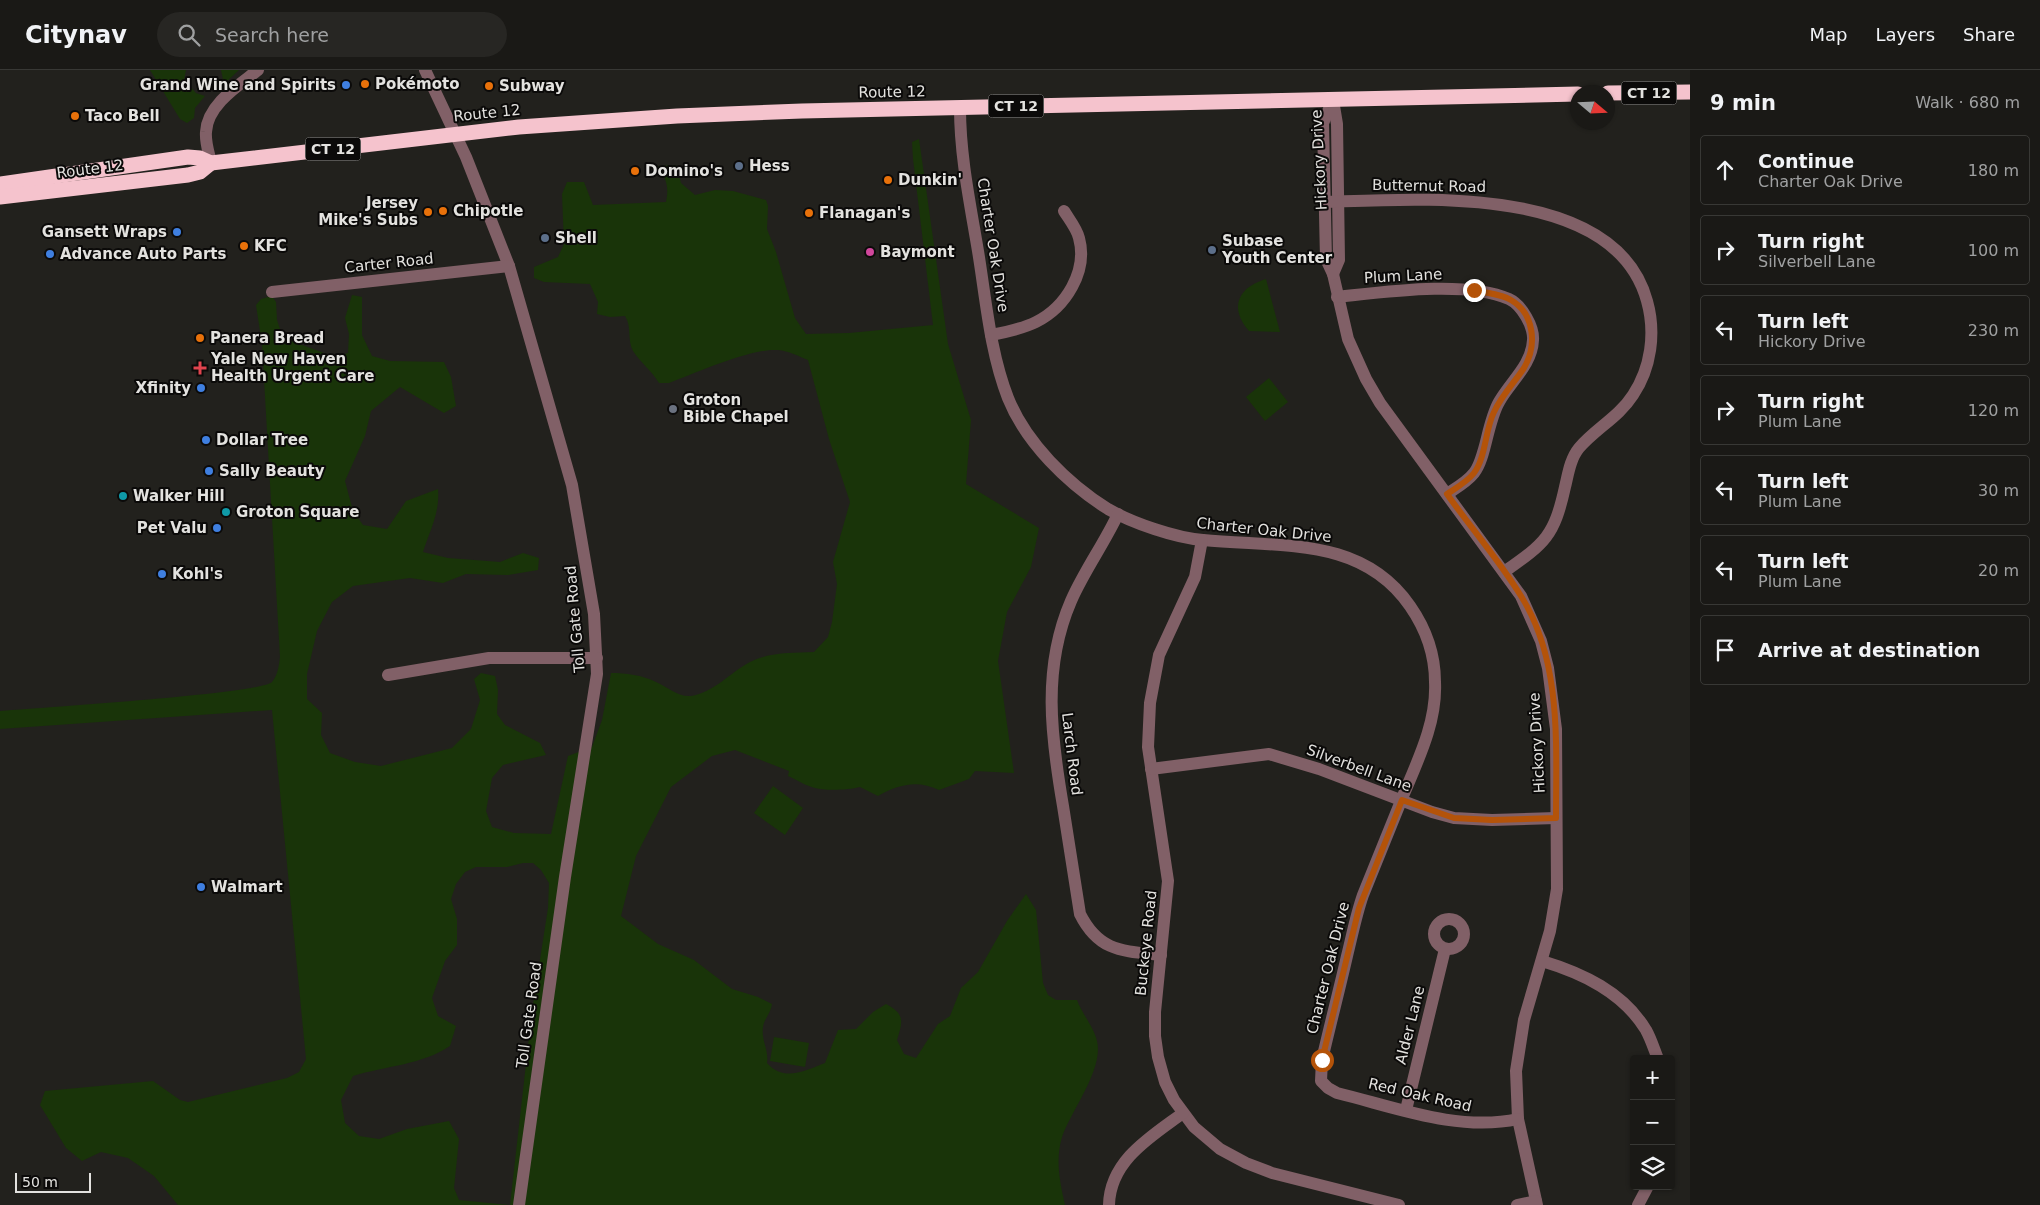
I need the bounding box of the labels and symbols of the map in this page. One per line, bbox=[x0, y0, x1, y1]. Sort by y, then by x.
place label: Pokémoto bbox=[375, 75, 459, 93]
place label: Grand Wine and Spirits bbox=[140, 76, 336, 94]
place label: Subway bbox=[499, 77, 565, 95]
marker: Pokémoto bbox=[359, 78, 371, 90]
marker: Grand Wine and Spirits bbox=[340, 79, 352, 91]
marker: Subway bbox=[483, 80, 495, 92]
street label: Route 12 bbox=[858, 82, 926, 102]
road number: CT 12 bbox=[1622, 82, 1676, 104]
north arrow bbox=[1570, 85, 1615, 130]
road number: CT 12 bbox=[988, 94, 1044, 118]
street label: Route 12 bbox=[453, 101, 521, 125]
place label: Taco Bell bbox=[85, 107, 160, 125]
street label: Hickory Drive bbox=[1307, 109, 1331, 211]
marker: Taco Bell bbox=[69, 110, 81, 122]
road number: CT 12 bbox=[306, 138, 360, 160]
street label: Route 12 bbox=[55, 156, 125, 182]
place label: Hess bbox=[749, 157, 790, 175]
marker: Hess bbox=[733, 160, 745, 172]
place label: Domino's bbox=[645, 162, 723, 180]
marker: Domino's bbox=[629, 165, 641, 177]
place label: Dunkin' bbox=[898, 171, 962, 189]
marker: Dunkin' bbox=[882, 174, 894, 186]
street label: Butternut Road bbox=[1372, 176, 1486, 196]
street label: Charter Oak Drive bbox=[973, 177, 1013, 313]
place label: Jersey Mike's Subs bbox=[318, 194, 418, 229]
place label: Chipotle bbox=[453, 202, 523, 220]
place label: Flanagan's bbox=[819, 204, 910, 222]
marker: Chipotle bbox=[437, 205, 449, 217]
marker: Jersey Mike's Subs bbox=[422, 206, 434, 218]
marker: Flanagan's bbox=[803, 207, 815, 219]
place label: Gansett Wraps bbox=[42, 223, 167, 241]
marker: Gansett Wraps bbox=[171, 226, 183, 238]
place label: Shell bbox=[555, 229, 597, 247]
marker: Shell bbox=[539, 232, 551, 244]
place label: Subase Youth Center bbox=[1221, 232, 1333, 267]
place label: KFC bbox=[254, 237, 287, 255]
marker: KFC bbox=[238, 240, 250, 252]
place label: Baymont bbox=[880, 243, 955, 261]
marker: Subase Youth Center bbox=[1206, 244, 1218, 256]
place label: Advance Auto Parts bbox=[60, 245, 226, 263]
marker: Baymont bbox=[864, 246, 876, 258]
marker: Advance Auto Parts bbox=[44, 248, 56, 260]
street label: Carter Road bbox=[344, 249, 434, 277]
street label: Plum Lane bbox=[1363, 265, 1443, 287]
route end bbox=[1463, 279, 1486, 302]
place label: Panera Bread bbox=[210, 329, 324, 347]
marker: Panera Bread bbox=[194, 332, 206, 344]
place label: Yale New Haven Health Urgent Care bbox=[210, 350, 374, 385]
marker: Yale New Haven Health Urgent Care bbox=[193, 361, 207, 375]
place label: Xfinity bbox=[136, 379, 191, 397]
marker: Xfinity bbox=[195, 382, 207, 394]
place label: Groton Bible Chapel bbox=[683, 391, 789, 426]
marker: Groton Bible Chapel bbox=[667, 403, 679, 415]
place label: Dollar Tree bbox=[216, 431, 308, 449]
marker: Dollar Tree bbox=[200, 434, 212, 446]
place label: Sally Beauty bbox=[219, 462, 325, 480]
marker: Sally Beauty bbox=[203, 465, 215, 477]
place label: Walker Hill bbox=[133, 487, 225, 505]
marker: Walker Hill bbox=[117, 490, 129, 502]
place label: Groton Square bbox=[236, 503, 359, 521]
marker: Groton Square bbox=[220, 506, 232, 518]
street label: Charter Oak Drive bbox=[1196, 514, 1332, 546]
place label: Pet Valu bbox=[137, 519, 207, 537]
marker: Pet Valu bbox=[211, 522, 223, 534]
place label: Kohl's bbox=[172, 565, 223, 583]
street label: Toll Gate Road bbox=[561, 565, 589, 674]
marker: Kohl's bbox=[156, 568, 168, 580]
street label: Hickory Drive bbox=[1525, 692, 1549, 794]
street label: Larch Road bbox=[1058, 711, 1086, 797]
street label: Silverbell Lane bbox=[1304, 741, 1414, 795]
place label: Walmart bbox=[211, 878, 283, 896]
marker: Walmart bbox=[195, 881, 207, 893]
street label: Buckeye Road bbox=[1132, 889, 1160, 997]
street label: Charter Oak Drive bbox=[1303, 900, 1353, 1036]
street label: Toll Gate Road bbox=[512, 961, 545, 1070]
street label: Alder Lane bbox=[1392, 984, 1428, 1066]
route start bbox=[1311, 1049, 1334, 1072]
street label: Red Oak Road bbox=[1367, 1074, 1473, 1116]
scale bar bbox=[15, 1170, 91, 1193]

